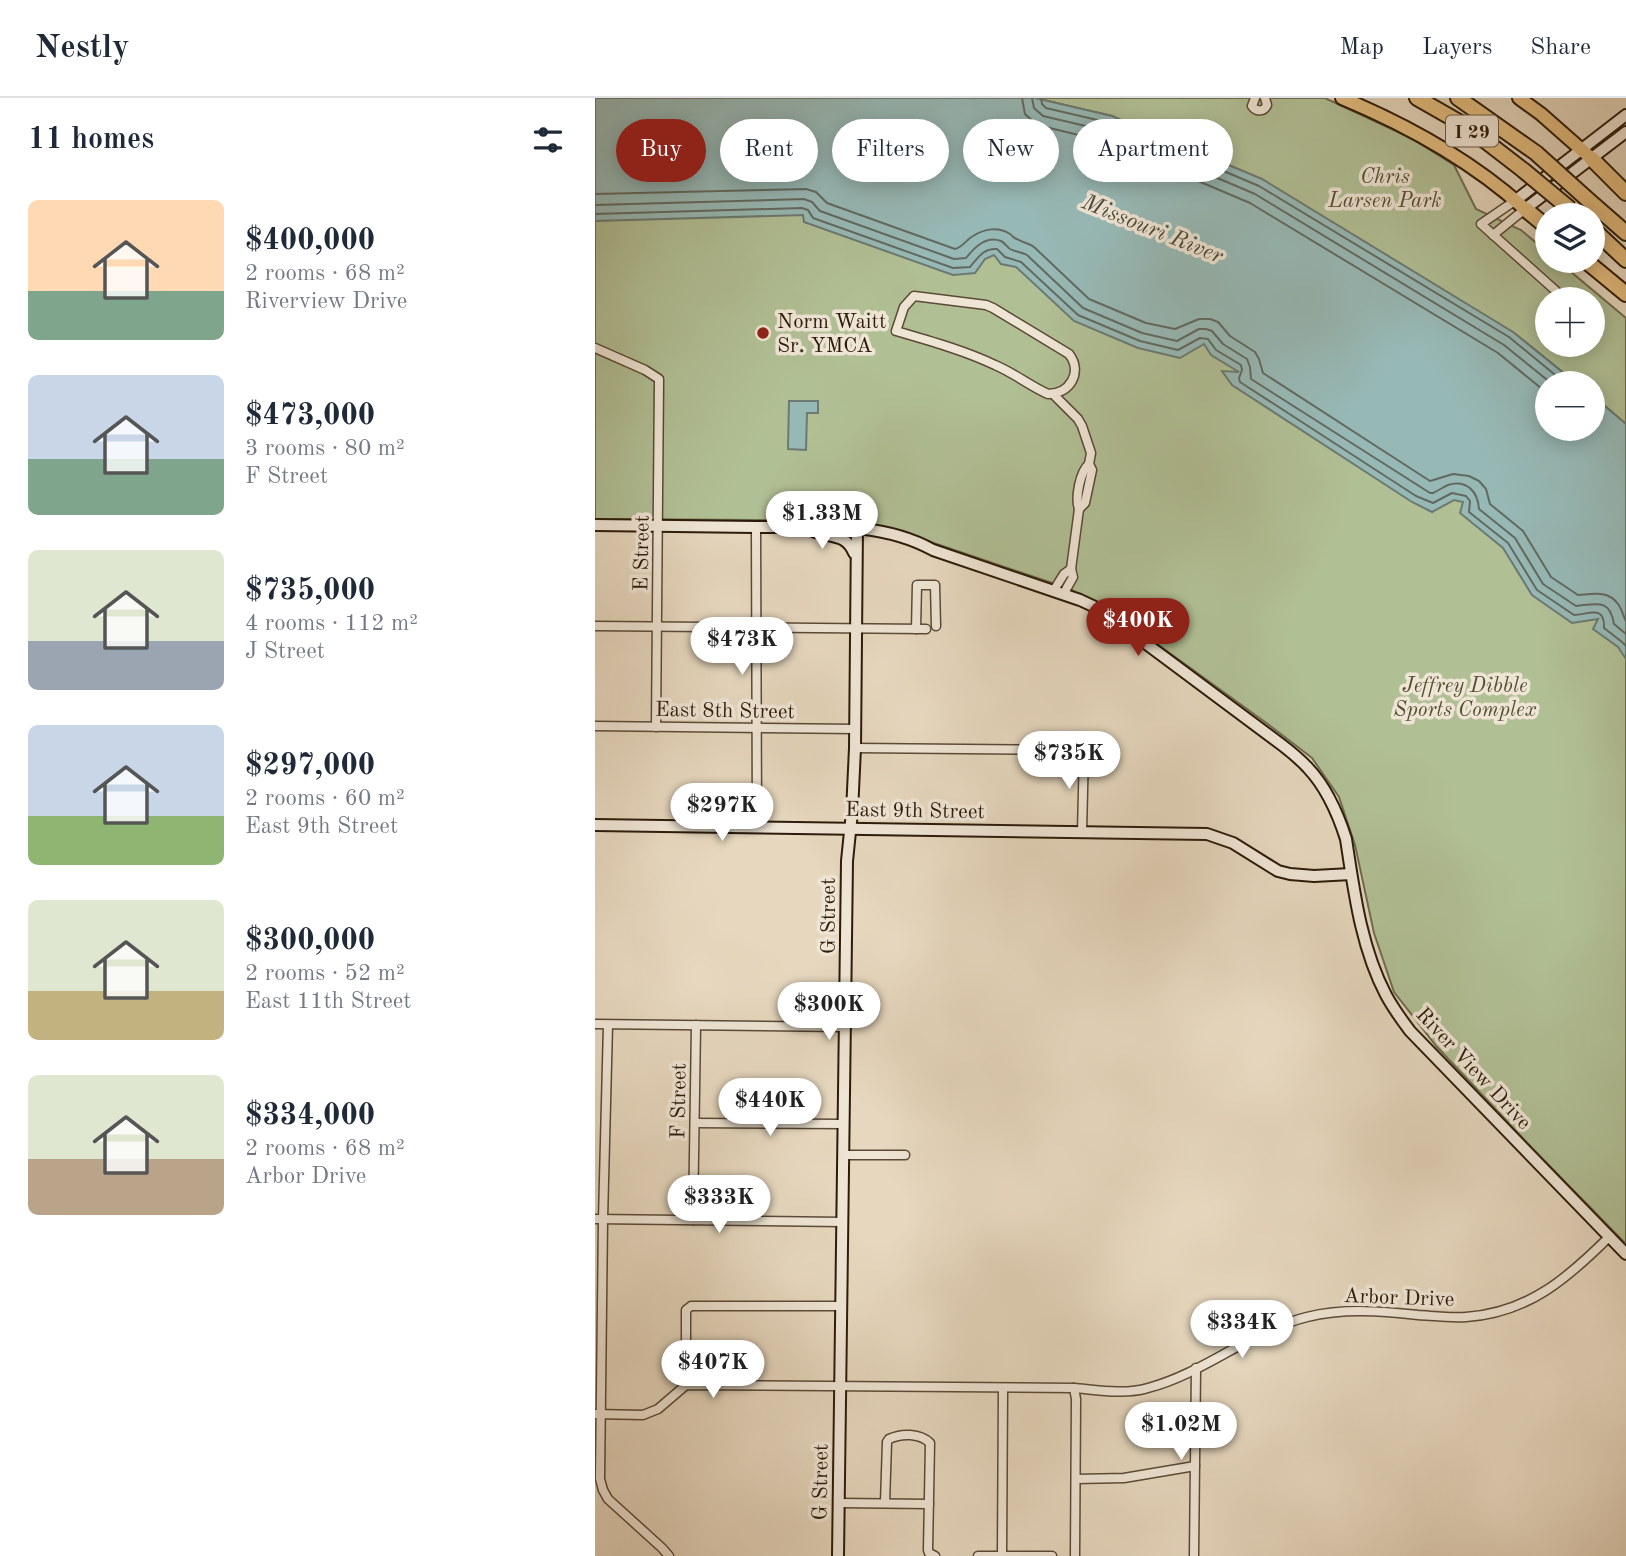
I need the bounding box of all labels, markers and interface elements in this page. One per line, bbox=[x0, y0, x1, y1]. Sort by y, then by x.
text: Nestly bbox=[35, 32, 129, 65]
text: Map bbox=[1340, 36, 1384, 60]
text: Layers bbox=[1422, 36, 1492, 60]
text: Share bbox=[1530, 36, 1591, 60]
road number: I 29 bbox=[1446, 116, 1498, 146]
chip: Buy bbox=[616, 119, 706, 182]
chip: Rent bbox=[720, 119, 818, 182]
chip: Filters bbox=[832, 119, 949, 182]
chip: New bbox=[963, 119, 1059, 182]
chip: Apartment bbox=[1073, 119, 1233, 182]
icon: filters bbox=[529, 121, 567, 159]
text: 11 homes bbox=[28, 125, 154, 155]
park label: Chris Larsen Park bbox=[1327, 167, 1442, 212]
water label: Missouri River bbox=[1078, 190, 1227, 269]
map controls bbox=[1535, 203, 1605, 441]
button: layers bbox=[1535, 203, 1605, 273]
text: $400,000 bbox=[245, 226, 375, 256]
icon: home bbox=[84, 228, 168, 312]
text: 2 rooms · 68 m² bbox=[245, 262, 405, 285]
button: + bbox=[1535, 287, 1605, 357]
text: Riverview Drive bbox=[245, 290, 407, 313]
place label: Norm Waitt Sr. YMCA bbox=[777, 312, 886, 357]
marker: Norm Waitt Sr. YMCA bbox=[755, 325, 771, 341]
button: − bbox=[1535, 371, 1605, 441]
text: $473,000 bbox=[245, 401, 375, 431]
icon: home bbox=[84, 403, 168, 487]
text: 3 rooms · 80 m² bbox=[245, 437, 405, 460]
text: F Street bbox=[245, 465, 328, 488]
pin: $1.33M bbox=[765, 491, 879, 551]
text: $1.33M bbox=[782, 502, 862, 525]
street label: E Street bbox=[631, 515, 654, 591]
text: $735,000 bbox=[245, 576, 375, 606]
icon: home bbox=[84, 578, 168, 662]
pin: $400K bbox=[1089, 598, 1187, 658]
text: $400K bbox=[1102, 609, 1174, 632]
text: 4 rooms · 112 m² bbox=[245, 612, 418, 635]
pin: $473K bbox=[693, 618, 791, 677]
text: $473K bbox=[706, 628, 778, 651]
text: J Street bbox=[245, 640, 325, 663]
park label: Jeffrey Dibble Sports Complex bbox=[1393, 676, 1537, 721]
street label: East 8th Street bbox=[655, 700, 795, 723]
pin: $735K bbox=[1020, 732, 1118, 791]
text: $735K bbox=[1033, 742, 1105, 765]
text: $297,000 bbox=[245, 751, 375, 781]
icon: home bbox=[84, 753, 168, 837]
pin: $297K bbox=[673, 784, 771, 843]
text: 2 rooms · 60 m² bbox=[245, 787, 405, 810]
text: $297K bbox=[686, 794, 758, 817]
street label: East 9th Street bbox=[845, 800, 985, 823]
text: East 9th Street bbox=[245, 815, 398, 838]
street label: G Street bbox=[819, 878, 840, 954]
text: $300,000 bbox=[245, 926, 375, 956]
icon: home bbox=[84, 928, 168, 1012]
text: 2 rooms · 52 m² bbox=[245, 962, 405, 985]
pin: $300K bbox=[780, 982, 878, 1042]
text: East 11th Street bbox=[245, 990, 411, 1013]
text: $300K bbox=[793, 993, 865, 1016]
street label: River View Drive bbox=[1411, 1004, 1535, 1134]
street label: F Street bbox=[668, 1063, 691, 1139]
pin: $440K bbox=[721, 1079, 819, 1138]
text: $440K bbox=[734, 1089, 806, 1112]
text: $334,000 bbox=[245, 1101, 375, 1131]
icon: home bbox=[84, 1103, 168, 1187]
text: 2 rooms · 68 m² bbox=[245, 1137, 405, 1160]
text: Arbor Drive bbox=[245, 1165, 366, 1188]
pin: $333K bbox=[670, 1176, 768, 1235]
text: $333K bbox=[683, 1186, 755, 1209]
street label: Arbor Drive bbox=[1343, 1286, 1455, 1311]
pin: $334K bbox=[1193, 1300, 1291, 1360]
text: $334K bbox=[1206, 1311, 1278, 1334]
pin: $407K bbox=[664, 1340, 762, 1400]
text: $407K bbox=[677, 1351, 749, 1374]
pin: $1.02M bbox=[1124, 1402, 1238, 1462]
text: $1.02M bbox=[1141, 1413, 1221, 1436]
street label: G Street bbox=[810, 1444, 833, 1521]

